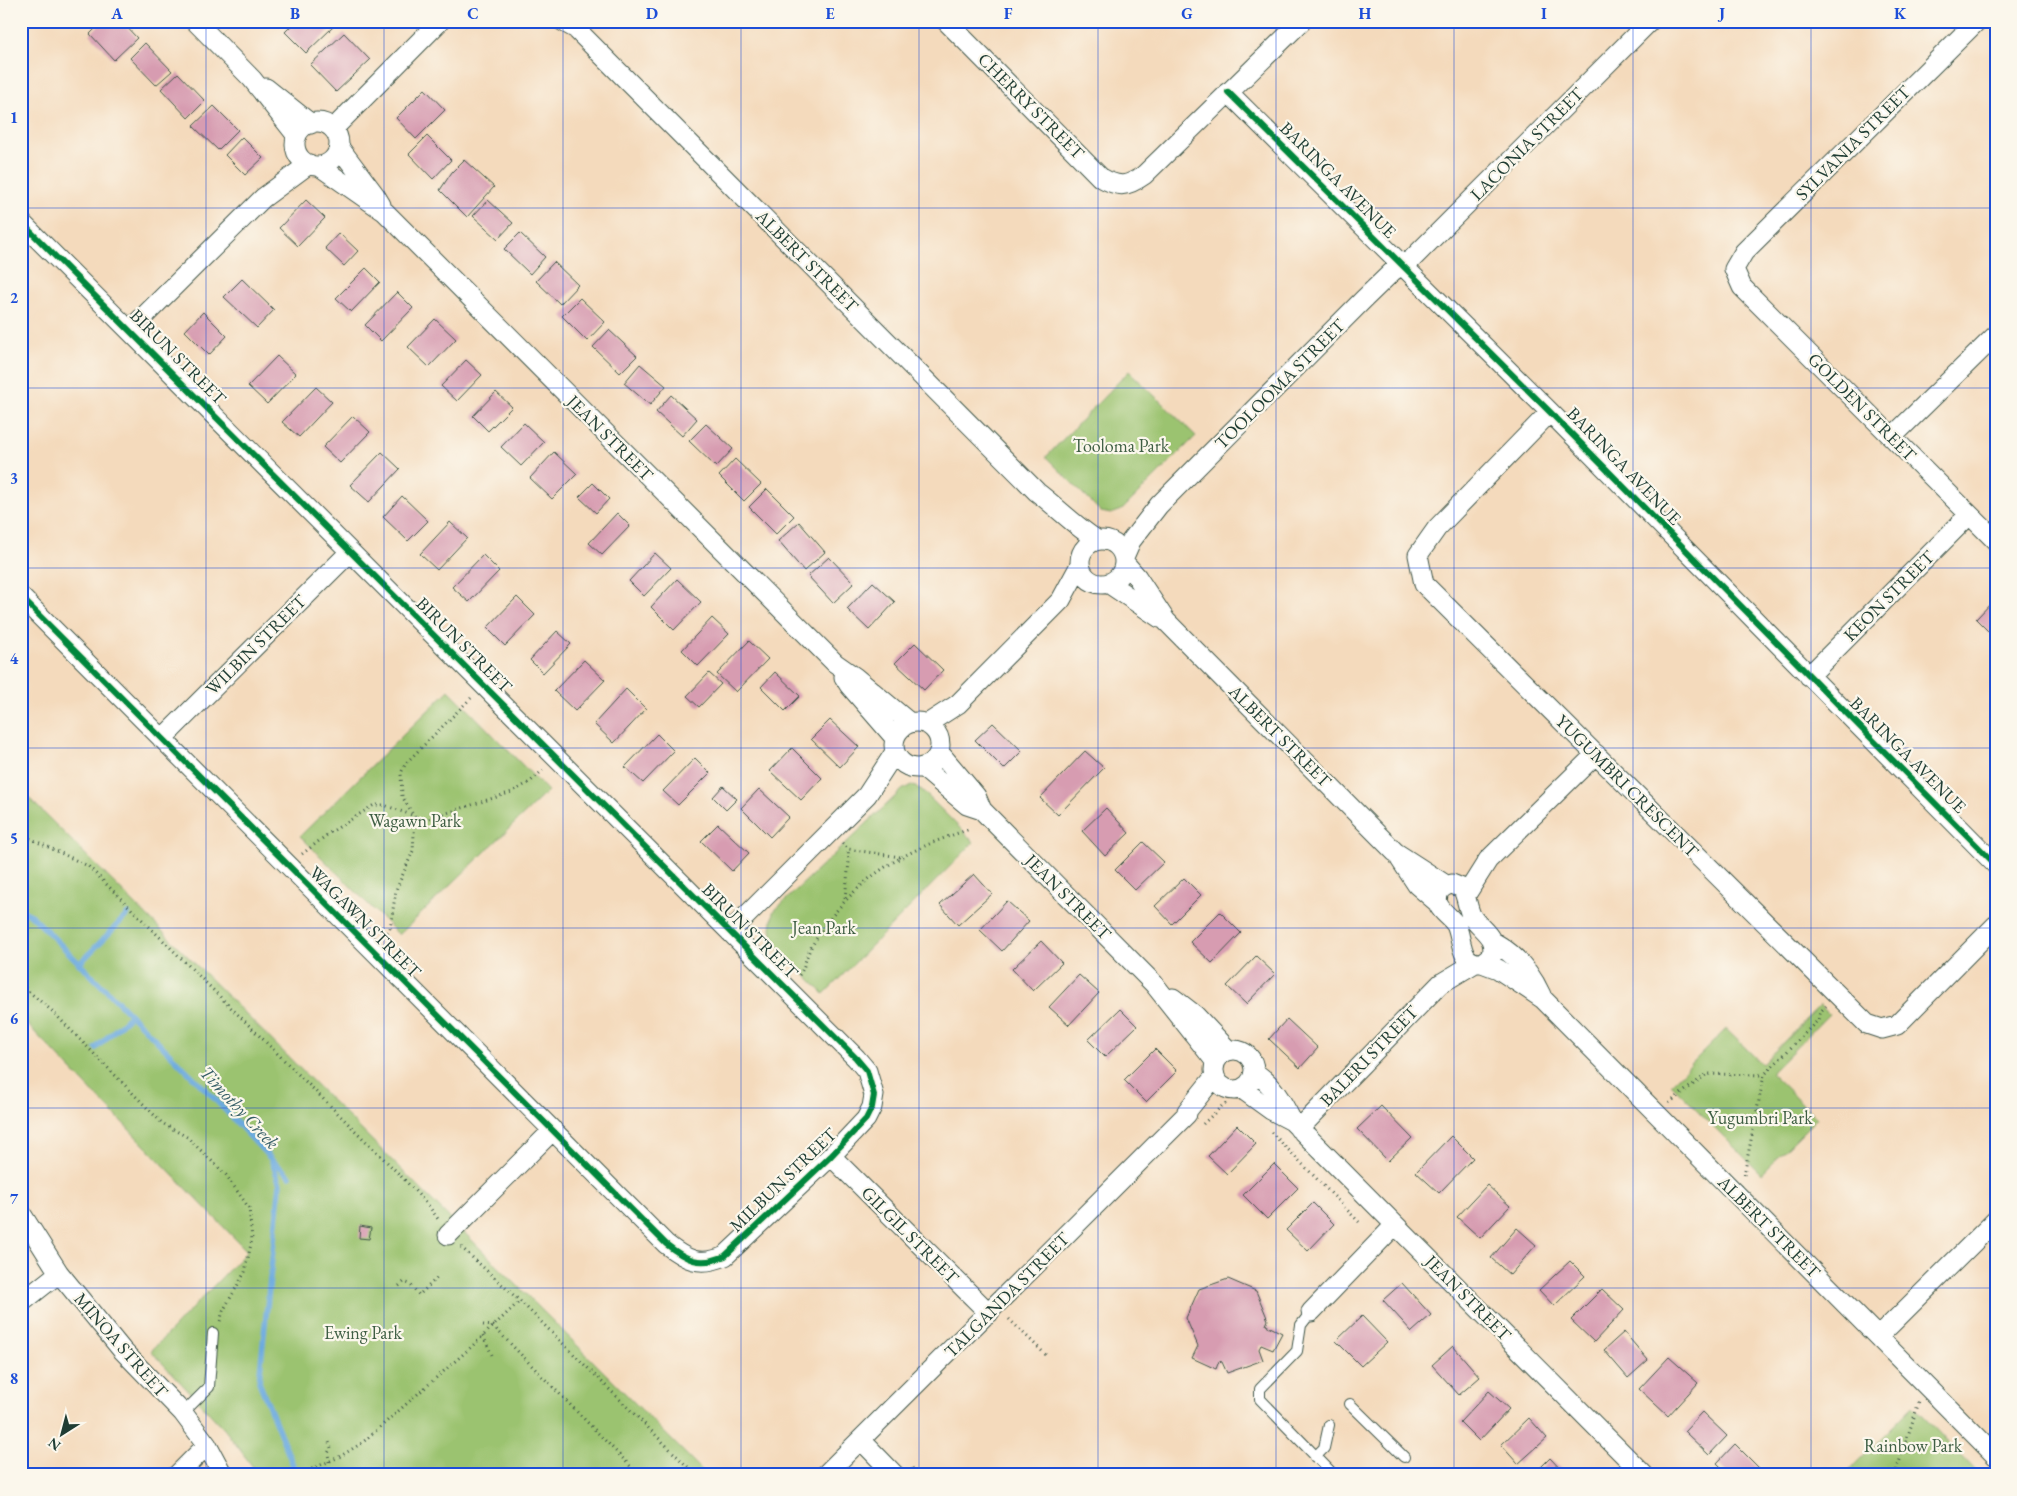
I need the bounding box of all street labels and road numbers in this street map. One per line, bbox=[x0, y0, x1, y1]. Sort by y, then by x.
street label: CHERRY STREET bbox=[973, 48, 1090, 164]
street label: SYLVANIA STREET bbox=[1790, 80, 1916, 205]
street label: LACONIA STREET bbox=[1465, 81, 1589, 205]
street label: BARINGA AVENUE bbox=[1275, 117, 1401, 243]
street label: ALBERT STREET bbox=[750, 204, 864, 318]
street label: BIRUN STREET bbox=[126, 304, 232, 410]
street label: TOOLOOMA STREET bbox=[1210, 313, 1350, 454]
street label: GOLDEN STREET bbox=[1803, 347, 1922, 467]
street label: JEAN STREET bbox=[561, 388, 659, 486]
street label: BARINGA AVENUE bbox=[1562, 402, 1687, 529]
street label: KEON STREET bbox=[1838, 545, 1940, 646]
street label: WILBIN STREET bbox=[200, 589, 312, 700]
street label: BIRUN STREET bbox=[412, 592, 518, 698]
street label: ALBERT STREET bbox=[1223, 679, 1337, 793]
street label: BARINGA AVENUE bbox=[1845, 692, 1971, 818]
street label: YUGUMBRI CRESCENT bbox=[1551, 709, 1704, 863]
street label: JEAN STREET bbox=[1019, 847, 1117, 945]
street label: WAGAWN STREET bbox=[305, 861, 427, 983]
street label: BIRUN STREET bbox=[698, 878, 804, 984]
street label: BALERI STREET bbox=[1315, 1000, 1423, 1111]
street label: MILBUN STREET bbox=[724, 1122, 842, 1237]
street label: ALBERT STREET bbox=[1712, 1170, 1826, 1284]
street label: GILGIL STREET bbox=[857, 1181, 965, 1289]
street label: TALGANDA STREET bbox=[939, 1226, 1075, 1362]
street label: JEAN STREET bbox=[1419, 1248, 1517, 1346]
street label: MINOA STREET bbox=[70, 1288, 174, 1403]

